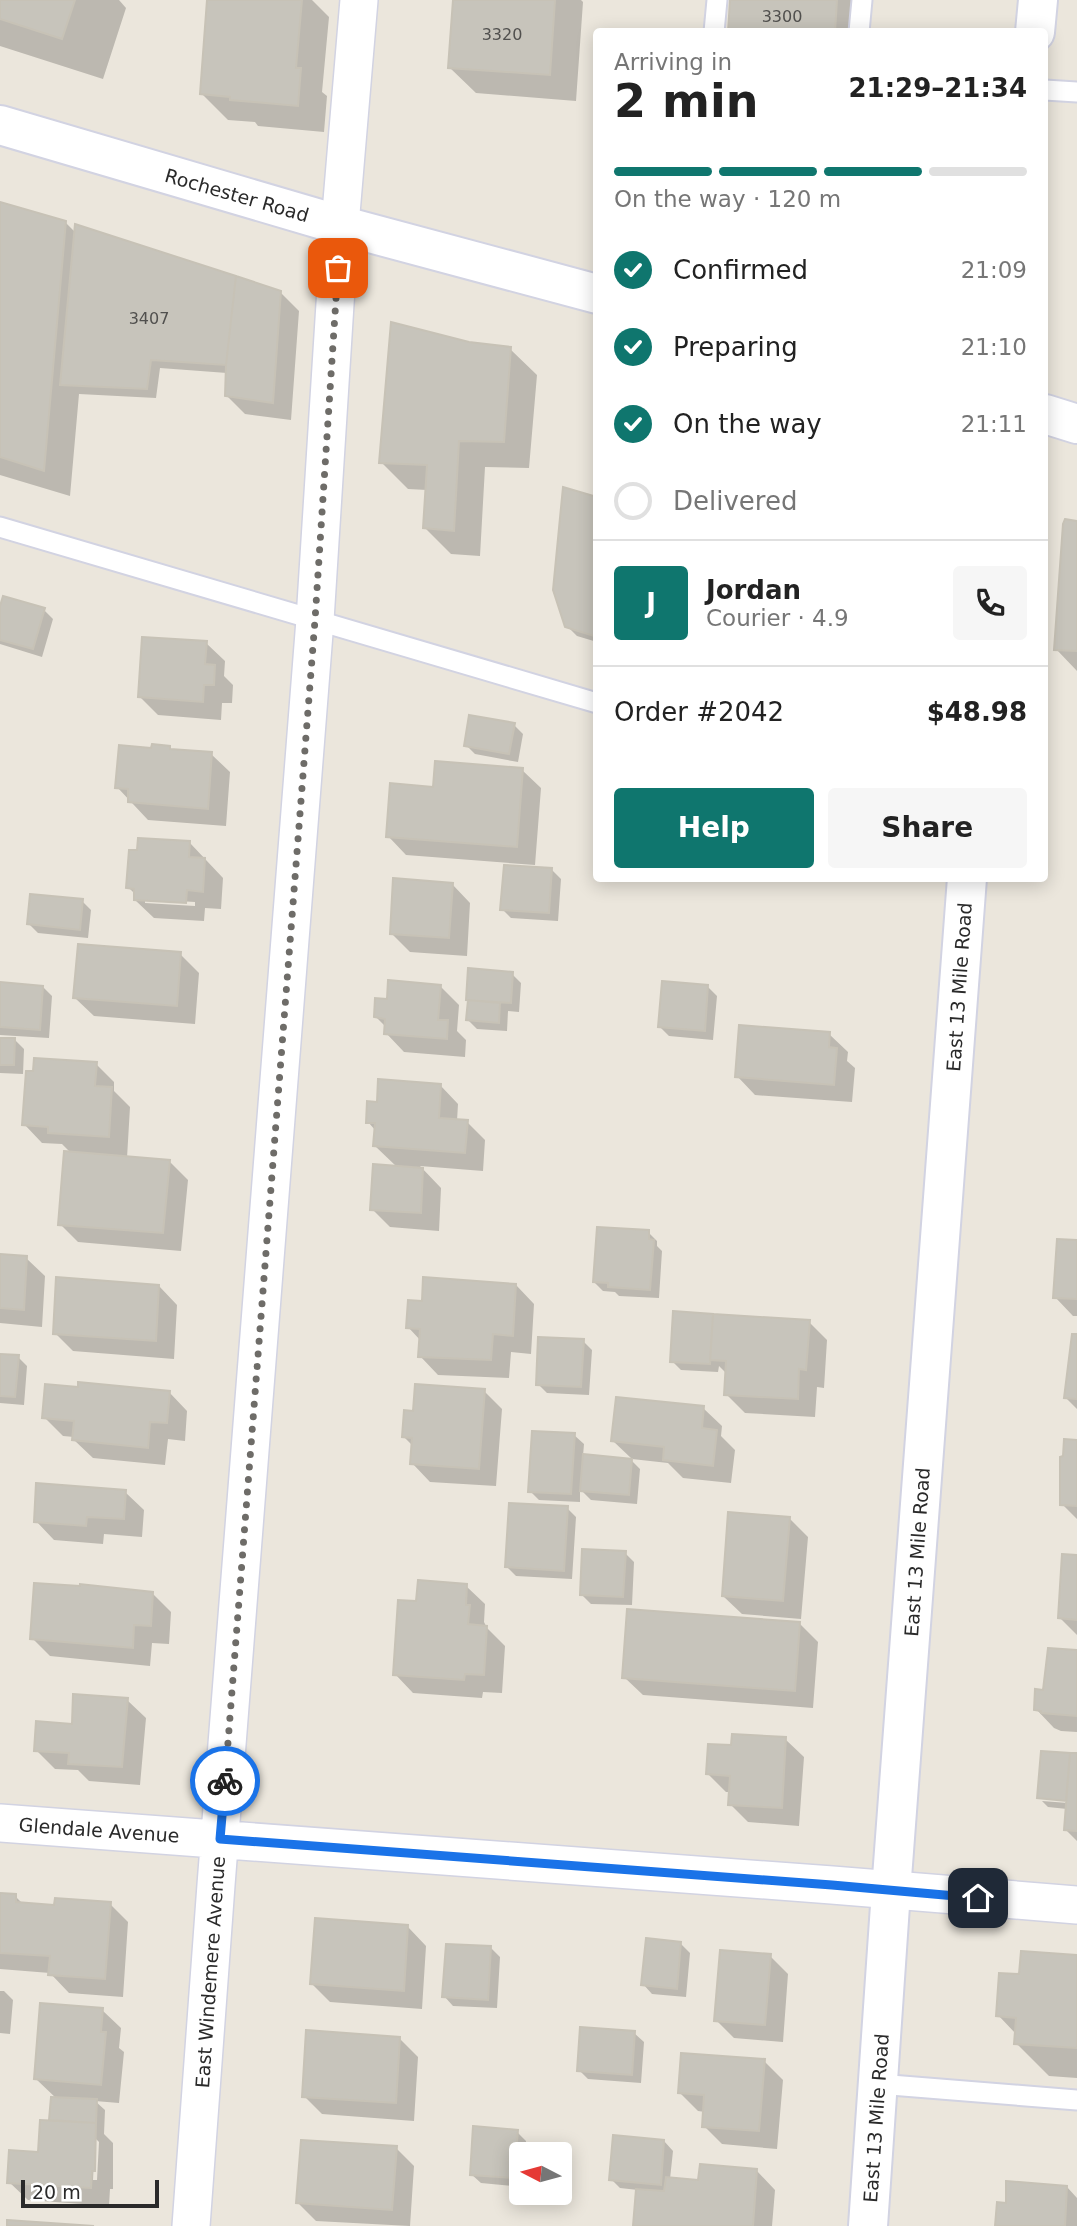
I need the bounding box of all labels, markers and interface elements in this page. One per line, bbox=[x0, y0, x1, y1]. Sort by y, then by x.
house number: 3300 bbox=[762, 7, 802, 26]
house number: 3320 bbox=[482, 25, 522, 44]
text: Arriving in bbox=[614, 49, 732, 75]
text: 21:29–21:34 bbox=[848, 73, 1027, 103]
text: 2 min bbox=[614, 74, 758, 128]
street label: Rochester Road bbox=[162, 164, 312, 226]
text: On the way · 120 m bbox=[614, 186, 841, 212]
pin bbox=[308, 238, 368, 298]
icon: bag bbox=[319, 249, 357, 287]
icon: check bbox=[614, 251, 652, 289]
text: Confirmed bbox=[673, 255, 808, 285]
text: 21:09 bbox=[961, 257, 1027, 283]
house number: 3407 bbox=[129, 309, 169, 328]
icon: check bbox=[614, 328, 652, 366]
text: Preparing bbox=[673, 332, 798, 362]
text: 21:10 bbox=[961, 334, 1027, 360]
icon: check bbox=[614, 405, 652, 443]
text: On the way bbox=[673, 409, 822, 439]
text: 21:11 bbox=[961, 411, 1027, 437]
text: Delivered bbox=[673, 486, 797, 516]
button: phone bbox=[953, 566, 1027, 640]
text: Jordan bbox=[706, 575, 801, 605]
text: J bbox=[646, 588, 656, 618]
text: Courier · 4.9 bbox=[706, 605, 849, 631]
text: Order #2042 bbox=[614, 697, 784, 727]
text: $48.98 bbox=[927, 697, 1027, 727]
button: Help bbox=[614, 788, 814, 868]
button: Share bbox=[828, 788, 1027, 868]
street label: East 13 Mile Road bbox=[942, 902, 976, 1072]
street label: East 13 Mile Road bbox=[900, 1467, 934, 1637]
courier bbox=[190, 1746, 260, 1816]
icon: bike bbox=[206, 1762, 244, 1800]
street label: Glendale Avenue bbox=[18, 1813, 180, 1847]
street label: East Windemere Avenue bbox=[191, 1855, 229, 2089]
pin bbox=[948, 1868, 1008, 1928]
icon: home bbox=[959, 1879, 997, 1917]
street label: East 13 Mile Road bbox=[859, 2033, 893, 2203]
north arrow bbox=[509, 2142, 572, 2205]
map controls bbox=[509, 2142, 572, 2205]
scale bar bbox=[21, 2177, 159, 2209]
text: 20 m bbox=[32, 2181, 81, 2203]

